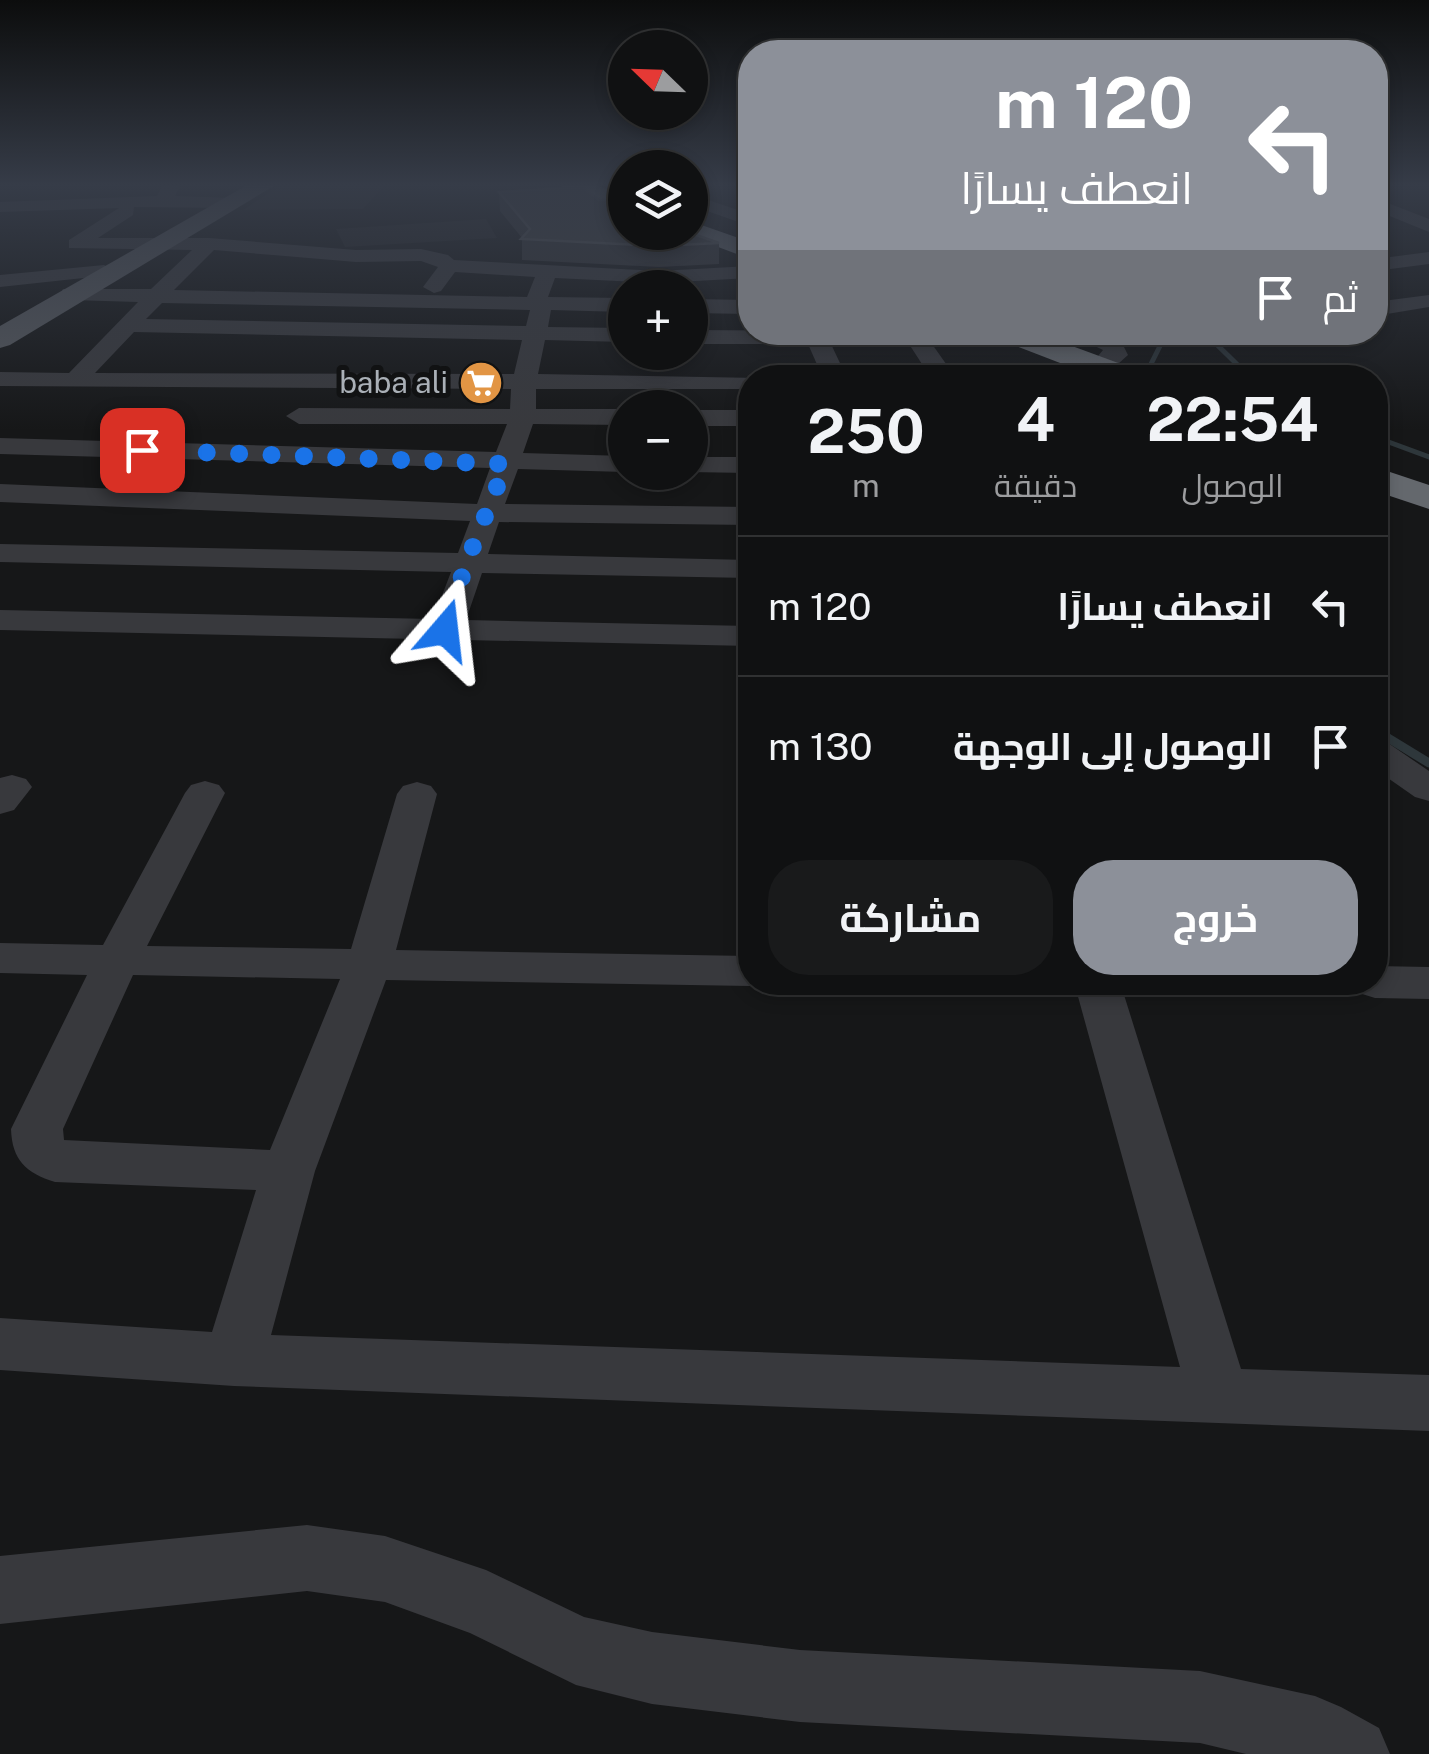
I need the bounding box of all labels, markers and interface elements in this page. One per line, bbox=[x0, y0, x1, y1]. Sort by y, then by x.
north arrow bbox=[608, 30, 708, 130]
map controls bbox=[608, 30, 708, 490]
text: 120 m bbox=[995, 61, 1193, 144]
icon: left bbox=[1228, 80, 1358, 210]
button: layers bbox=[608, 150, 708, 250]
text: انعطف يسارًا bbox=[960, 161, 1193, 214]
button: + bbox=[608, 270, 708, 370]
icon: arrive bbox=[1248, 270, 1303, 325]
text: ثم bbox=[1323, 276, 1358, 321]
supermarket icon: baba ali bbox=[458, 360, 504, 406]
place label: baba ali bbox=[339, 364, 448, 400]
text: 4 bbox=[1016, 384, 1055, 455]
text: 22:54 bbox=[1146, 384, 1319, 455]
button: − bbox=[608, 390, 708, 490]
text: 250 bbox=[807, 396, 925, 467]
pin bbox=[100, 408, 185, 493]
icon: arrive bbox=[115, 423, 170, 478]
text: m bbox=[852, 467, 880, 504]
text: دقيقة bbox=[994, 467, 1077, 504]
text: الوصول bbox=[1182, 467, 1284, 504]
position arrow bbox=[393, 578, 497, 682]
icon: left bbox=[1303, 579, 1358, 634]
text: 120 m bbox=[768, 584, 871, 629]
text: انعطف يسارًا bbox=[1057, 584, 1273, 629]
icon: arrive bbox=[1303, 719, 1358, 774]
text: 130 m bbox=[768, 724, 873, 769]
text: الوصول إلى الوجهة bbox=[953, 724, 1273, 769]
button: مشاركة bbox=[768, 860, 1053, 975]
button: خروج bbox=[1073, 860, 1358, 975]

